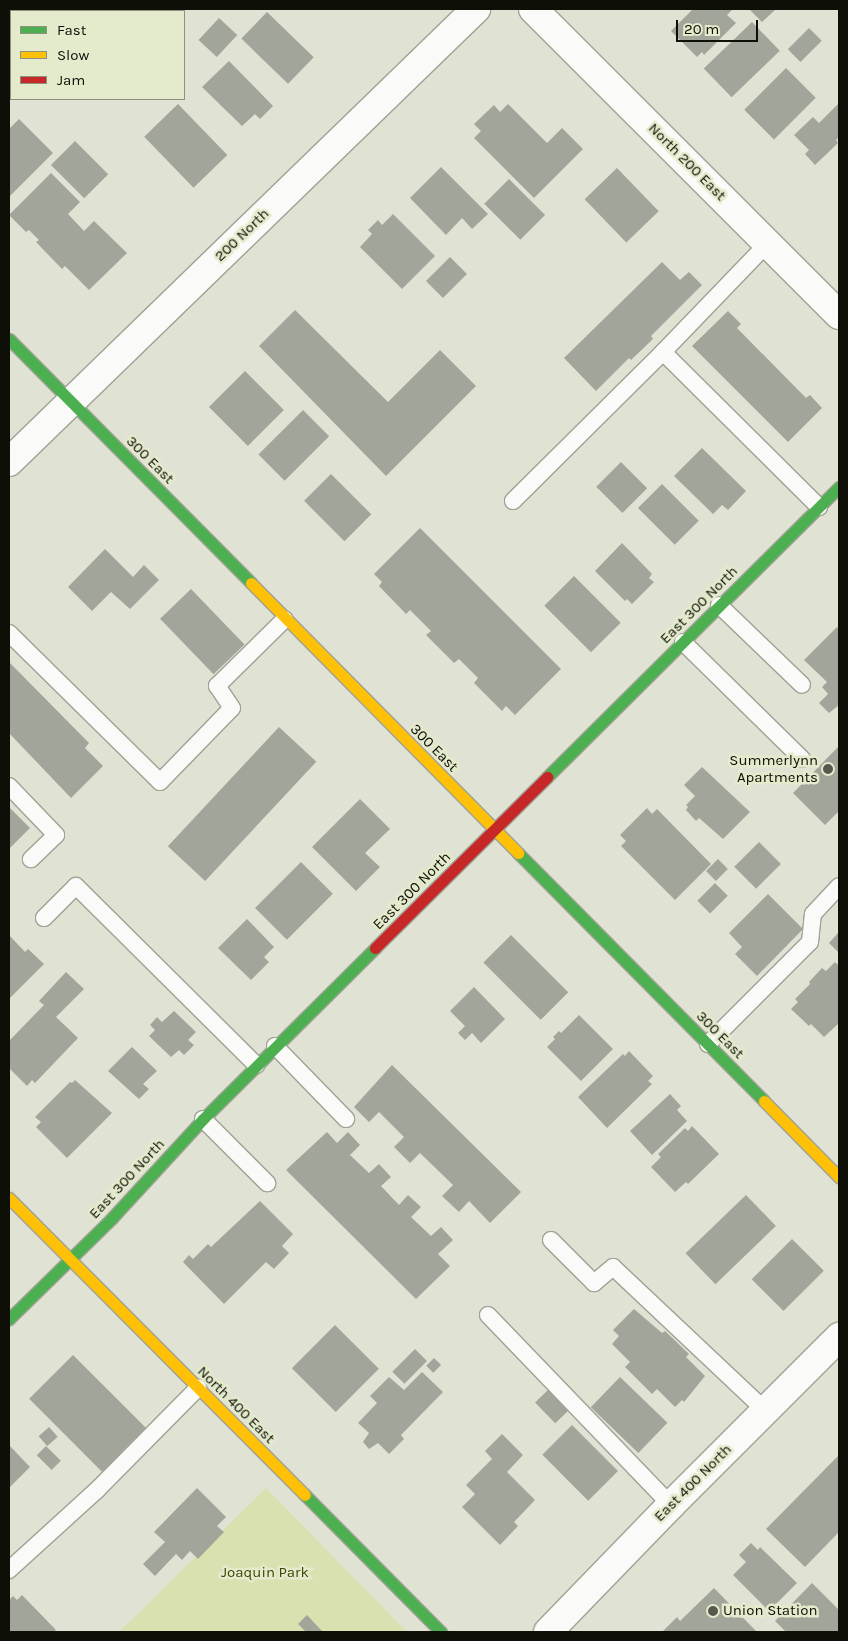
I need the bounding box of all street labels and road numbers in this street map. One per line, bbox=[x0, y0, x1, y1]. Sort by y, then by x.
street label: North 200 East bbox=[644, 119, 730, 205]
street label: 200 North bbox=[211, 205, 273, 265]
street label: 300 East bbox=[122, 432, 178, 488]
street label: East 300 North bbox=[656, 562, 742, 648]
street label: 300 East bbox=[406, 720, 462, 776]
street label: East 300 North bbox=[369, 848, 455, 934]
street label: 300 East bbox=[692, 1007, 748, 1063]
street label: East 300 North bbox=[85, 1135, 169, 1223]
street label: North 400 East bbox=[194, 1363, 278, 1447]
street label: East 400 North bbox=[651, 1441, 735, 1525]

